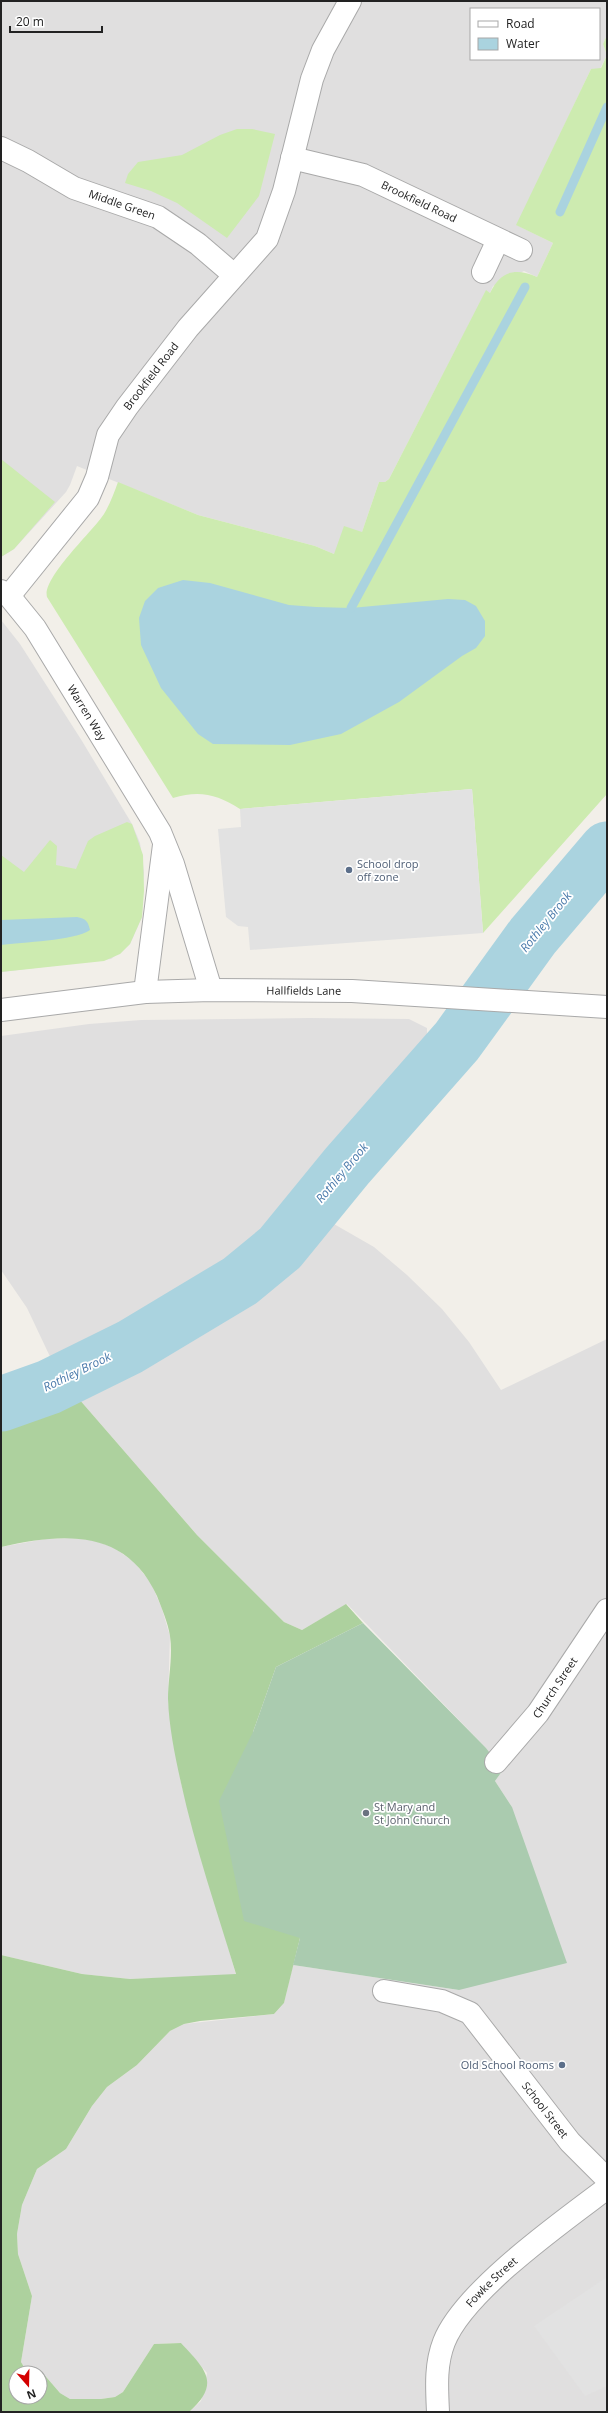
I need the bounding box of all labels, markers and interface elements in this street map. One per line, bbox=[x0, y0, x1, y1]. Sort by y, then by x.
scale bar bbox=[10, 8, 102, 34]
legend bbox=[470, 8, 600, 60]
text: 20 m bbox=[16, 13, 44, 30]
text: Road bbox=[506, 15, 535, 32]
text: Water bbox=[506, 35, 540, 52]
street label: Brookfield Road bbox=[379, 177, 459, 225]
street label: Middle Green bbox=[87, 186, 157, 223]
street label: Brookfield Road bbox=[119, 339, 181, 413]
street label: Warren Way bbox=[64, 682, 110, 744]
place label: School drop off zone bbox=[357, 856, 419, 884]
marker: School drop off zone bbox=[344, 865, 354, 875]
water label: Rothley Brook bbox=[516, 887, 576, 956]
street label: Hallfields Lane bbox=[266, 982, 341, 998]
water label: Rothley Brook bbox=[311, 1138, 372, 1206]
water label: Rothley Brook bbox=[40, 1347, 115, 1395]
street label: Church Street bbox=[529, 1654, 580, 1721]
place label: St Mary and St John Church bbox=[374, 1799, 450, 1827]
marker: St Mary and St John Church bbox=[361, 1808, 371, 1818]
place label: Old School Rooms bbox=[461, 2057, 554, 2072]
marker: Old School Rooms bbox=[557, 2060, 567, 2070]
street label: School Street bbox=[519, 2078, 572, 2141]
street label: Fowke Street bbox=[462, 2253, 520, 2310]
north arrow bbox=[8, 2365, 48, 2405]
text: N bbox=[25, 2386, 38, 2403]

